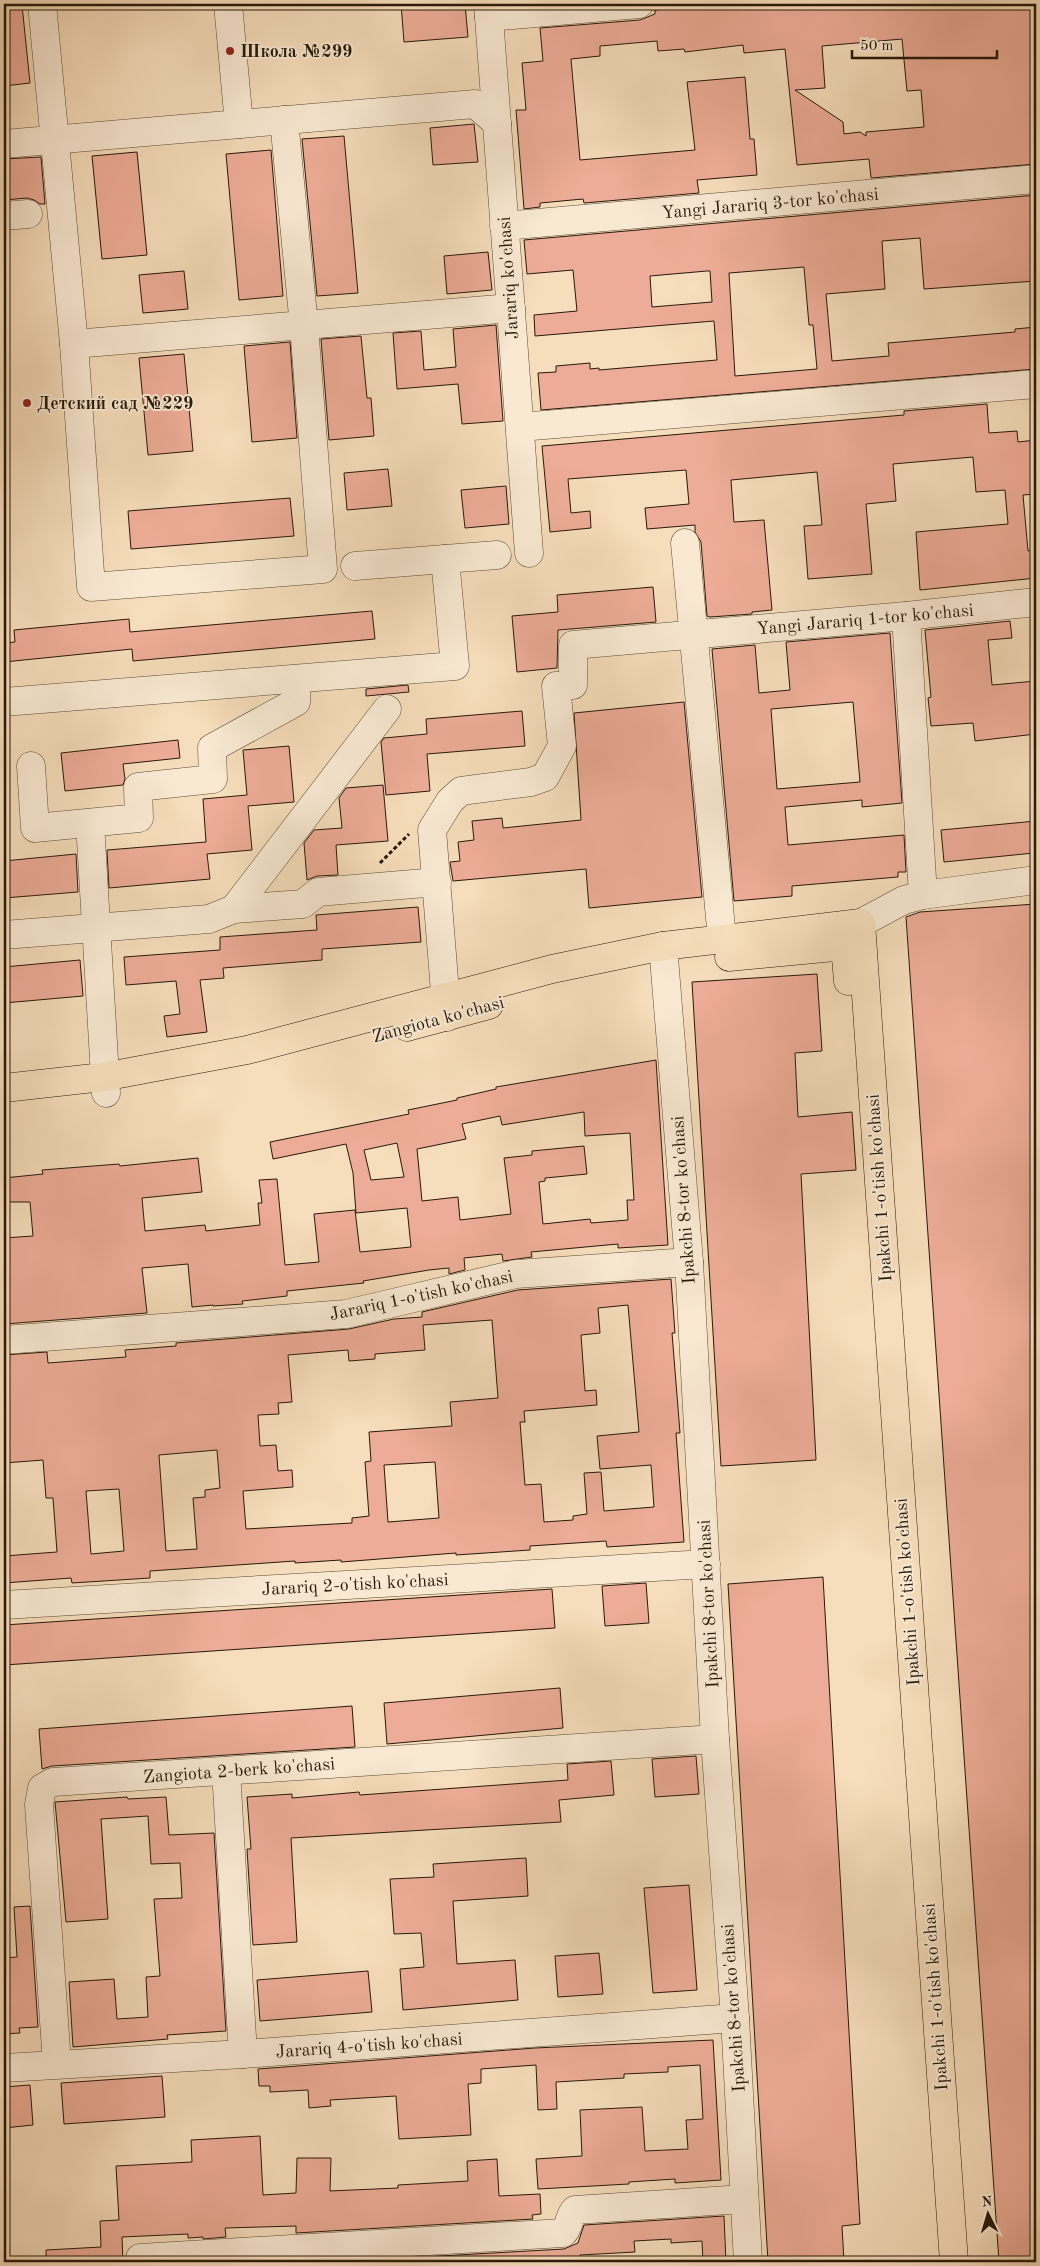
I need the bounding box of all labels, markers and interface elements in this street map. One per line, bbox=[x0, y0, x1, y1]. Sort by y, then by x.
scale bar bbox=[852, 28, 998, 60]
text: 50 m bbox=[860, 39, 894, 54]
place label: Школа №299 bbox=[240, 43, 353, 61]
marker: Школа №299 bbox=[224, 45, 236, 57]
street label: Yangi Jarariq 3-tor ko'chasi bbox=[661, 186, 880, 222]
street label: Jarariq ko'chasi bbox=[496, 216, 522, 340]
place label: Детский сад №229 bbox=[37, 395, 194, 413]
marker: Детский сад №229 bbox=[21, 397, 33, 409]
street label: Yangi Jarariq 1-tor ko'chasi bbox=[756, 602, 975, 638]
street label: Zangiota ko'chasi bbox=[370, 994, 506, 1046]
street label: Ipakchi 1-o'tish ko'chasi bbox=[864, 1093, 896, 1282]
street label: Ipakchi 8-tor ko'chasi bbox=[669, 1115, 699, 1285]
street label: Jarariq 1-o'tish ko'chasi bbox=[328, 1268, 515, 1324]
street label: Ipakchi 1-o'tish ko'chasi bbox=[892, 1497, 924, 1686]
street label: Ipakchi 8-tor ko'chasi bbox=[696, 1519, 722, 1689]
street label: Jarariq 2-o'tish ko'chasi bbox=[261, 1571, 449, 1599]
street label: Zangiota 2-berk ko'chasi bbox=[143, 1755, 336, 1787]
street label: Ipakchi 1-o'tish ko'chasi bbox=[920, 1902, 952, 2091]
street label: Ipakchi 8-tor ko'chasi bbox=[719, 1923, 749, 2093]
street label: Jarariq 4-o'tish ko'chasi bbox=[275, 2030, 463, 2062]
north arrow bbox=[962, 2188, 1012, 2238]
text: N bbox=[981, 2195, 993, 2209]

